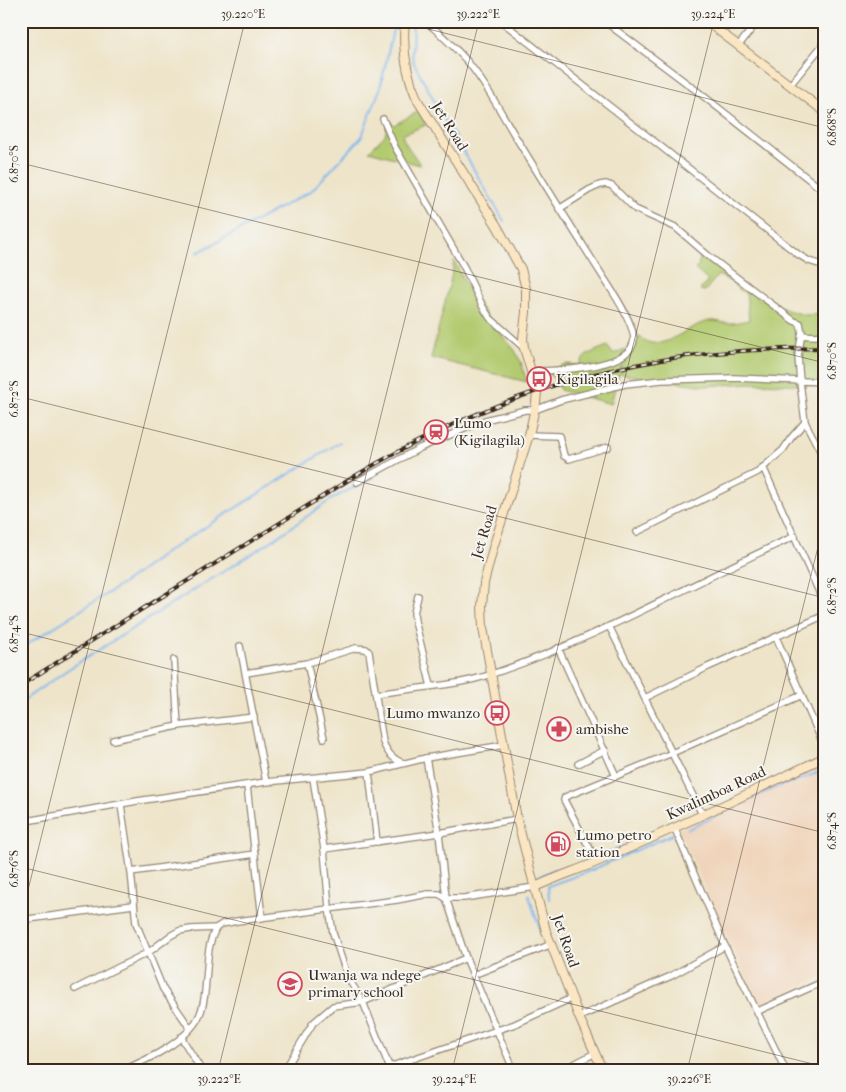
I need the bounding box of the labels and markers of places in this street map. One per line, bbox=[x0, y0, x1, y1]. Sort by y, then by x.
bus stop icon: Kigilagila bbox=[526, 366, 552, 392]
place label: Kigilagila bbox=[556, 370, 620, 388]
place label: Lumo (Kigilagila) bbox=[454, 414, 525, 449]
station icon: Lumo (Kigilagila) bbox=[423, 419, 449, 445]
bus stop icon: Lumo mwanzo bbox=[484, 700, 510, 726]
place label: Lumo mwanzo bbox=[386, 704, 480, 722]
pharmacy icon: ambishe bbox=[546, 716, 572, 742]
place label: ambishe bbox=[576, 720, 629, 738]
place label: Lumo petro station bbox=[576, 826, 652, 861]
fuel station icon: Lumo petro station bbox=[545, 831, 571, 857]
place label: Uwanja wa ndege primary school bbox=[307, 966, 421, 1001]
school or university icon: Uwanja wa ndege primary school bbox=[277, 971, 303, 997]

